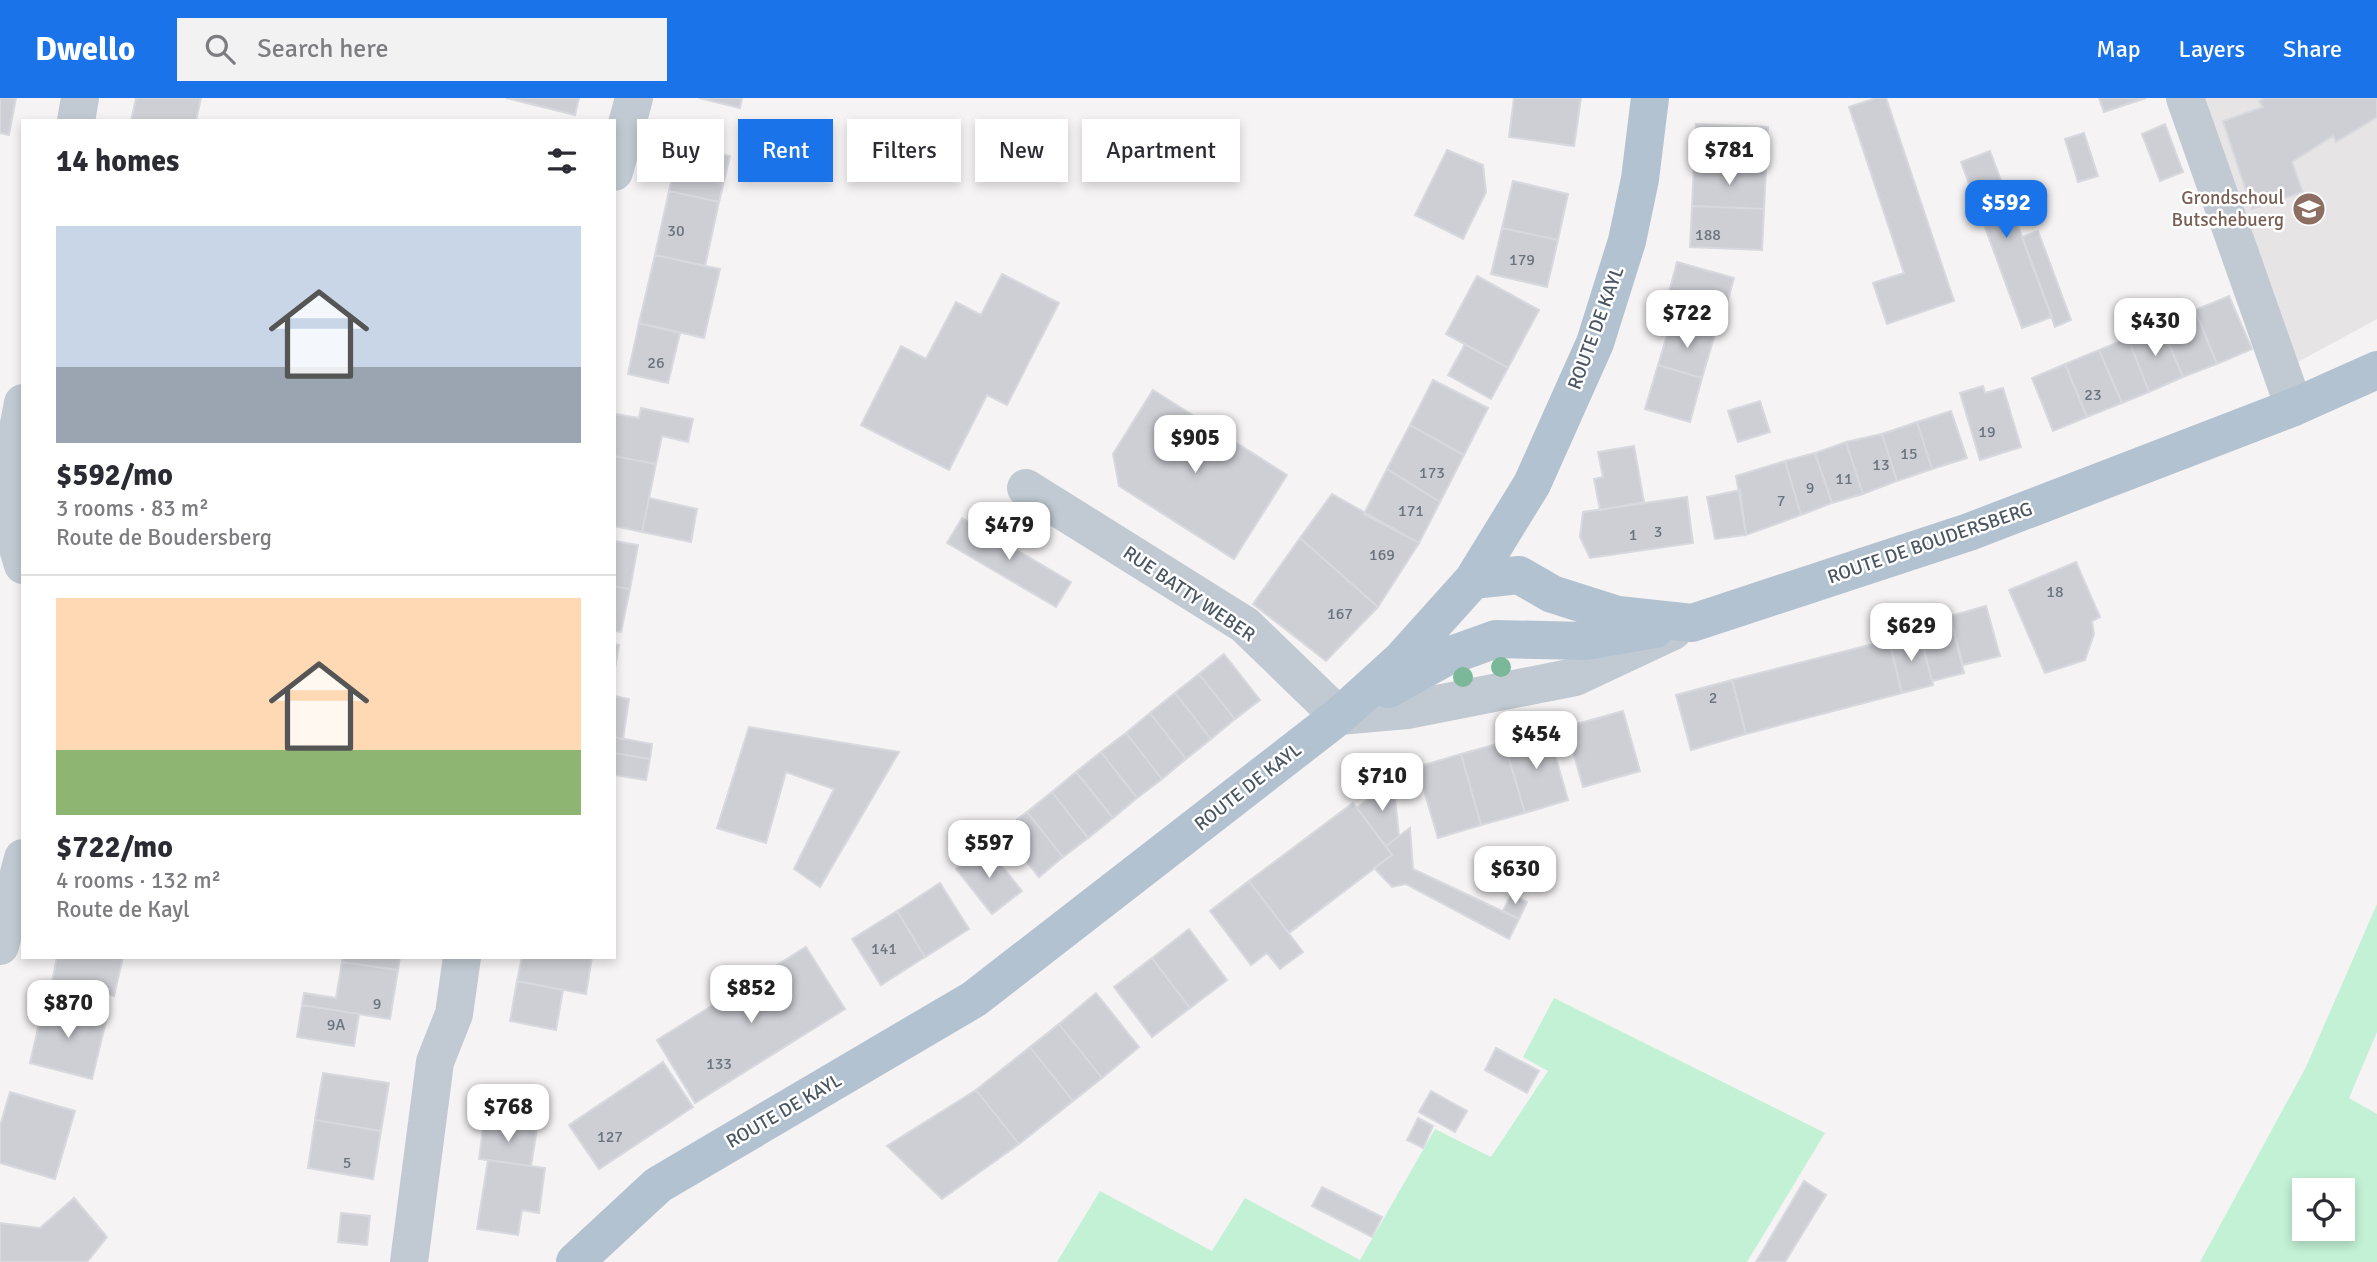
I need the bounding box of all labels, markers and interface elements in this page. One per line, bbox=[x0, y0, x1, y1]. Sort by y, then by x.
search box bbox=[177, 18, 667, 81]
text: Dwello bbox=[35, 29, 135, 70]
icon: search bbox=[201, 30, 239, 68]
text: Search here bbox=[257, 33, 388, 65]
text: Map bbox=[2096, 34, 2141, 64]
text: Layers bbox=[2179, 34, 2245, 64]
text: Share bbox=[2283, 34, 2342, 64]
chip: Buy bbox=[637, 119, 724, 182]
chip: Rent bbox=[738, 119, 833, 182]
chip: Filters bbox=[847, 119, 961, 182]
chip: New bbox=[975, 119, 1068, 182]
chip: Apartment bbox=[1082, 119, 1240, 182]
pin: $781 bbox=[1688, 127, 1770, 187]
text: $781 bbox=[1704, 135, 1754, 164]
icon: filters bbox=[543, 142, 581, 180]
text: 14 homes bbox=[56, 143, 179, 180]
pin: $592 bbox=[1965, 180, 2047, 240]
place label: Grondschoul Butschebuerg bbox=[2172, 186, 2284, 232]
text: $592 bbox=[1981, 188, 2031, 217]
school or university icon: Grondschoul Butschebuerg bbox=[2290, 190, 2328, 228]
house number: 30 bbox=[667, 221, 685, 241]
house number: 188 bbox=[1695, 225, 1721, 245]
house number: 179 bbox=[1509, 250, 1535, 270]
street label: ROUTE DE KAYL bbox=[1563, 263, 1629, 393]
icon: home bbox=[256, 271, 382, 397]
pin: $722 bbox=[1646, 290, 1728, 350]
text: $722 bbox=[1662, 298, 1712, 327]
pin: $430 bbox=[2114, 299, 2196, 358]
text: $430 bbox=[2130, 306, 2180, 335]
house number: 26 bbox=[647, 353, 665, 373]
house number: 23 bbox=[2084, 385, 2102, 405]
pin: $905 bbox=[1154, 416, 1236, 475]
house number: 19 bbox=[1978, 422, 1996, 442]
text: $905 bbox=[1170, 423, 1220, 452]
house number: 15 bbox=[1900, 444, 1918, 464]
house number: 13 bbox=[1872, 455, 1890, 475]
text: $592/mo bbox=[56, 457, 173, 494]
house number: 173 bbox=[1419, 463, 1445, 483]
house number: 11 bbox=[1835, 469, 1853, 489]
house number: 9 bbox=[1806, 478, 1814, 498]
house number: 7 bbox=[1777, 491, 1785, 511]
text: 3 rooms · 83 m² bbox=[56, 494, 209, 523]
street label: ROUTE DE BOUDERSBERG bbox=[1824, 497, 2036, 589]
house number: 171 bbox=[1398, 501, 1424, 521]
pin: $479 bbox=[968, 503, 1050, 562]
text: $479 bbox=[984, 510, 1034, 539]
house number: 3 bbox=[1654, 522, 1662, 542]
text: Route de Boudersberg bbox=[56, 523, 272, 552]
house number: 1 bbox=[1629, 525, 1637, 545]
street label: RUE BATTY WEBER bbox=[1118, 541, 1260, 647]
house number: 169 bbox=[1369, 545, 1395, 565]
house number: 18 bbox=[2046, 582, 2064, 602]
pin: $629 bbox=[1870, 603, 1952, 663]
house number: 167 bbox=[1327, 604, 1353, 624]
text: $629 bbox=[1886, 611, 1936, 640]
icon: home bbox=[256, 643, 382, 769]
house number: 2 bbox=[1709, 688, 1717, 708]
pin: $454 bbox=[1495, 712, 1577, 771]
text: $454 bbox=[1511, 719, 1561, 748]
street label: ROUTE DE KAYL bbox=[1190, 738, 1306, 836]
pin: $710 bbox=[1341, 754, 1423, 813]
text: $710 bbox=[1357, 761, 1407, 790]
pin: $597 bbox=[948, 820, 1030, 880]
text: $597 bbox=[964, 828, 1014, 857]
text: $722/mo bbox=[56, 829, 173, 866]
pin: $630 bbox=[1474, 846, 1556, 906]
text: $630 bbox=[1490, 854, 1540, 883]
text: 4 rooms · 132 m² bbox=[56, 866, 221, 895]
text: Route de Kayl bbox=[56, 895, 190, 924]
house number: 141 bbox=[871, 939, 897, 959]
pin: $852 bbox=[710, 965, 792, 1025]
text: $852 bbox=[726, 973, 776, 1002]
pin: $870 bbox=[27, 981, 109, 1040]
text: $870 bbox=[43, 988, 93, 1017]
house number: 9 bbox=[373, 994, 381, 1014]
house number: 9A bbox=[327, 1015, 345, 1035]
house number: 133 bbox=[706, 1054, 732, 1074]
street label: ROUTE DE KAYL bbox=[722, 1068, 846, 1154]
pin: $768 bbox=[467, 1084, 549, 1144]
text: $768 bbox=[483, 1092, 533, 1121]
house number: 127 bbox=[597, 1127, 623, 1147]
house number: 5 bbox=[343, 1153, 351, 1173]
map controls bbox=[2292, 1178, 2355, 1241]
button: locate bbox=[2292, 1178, 2355, 1241]

